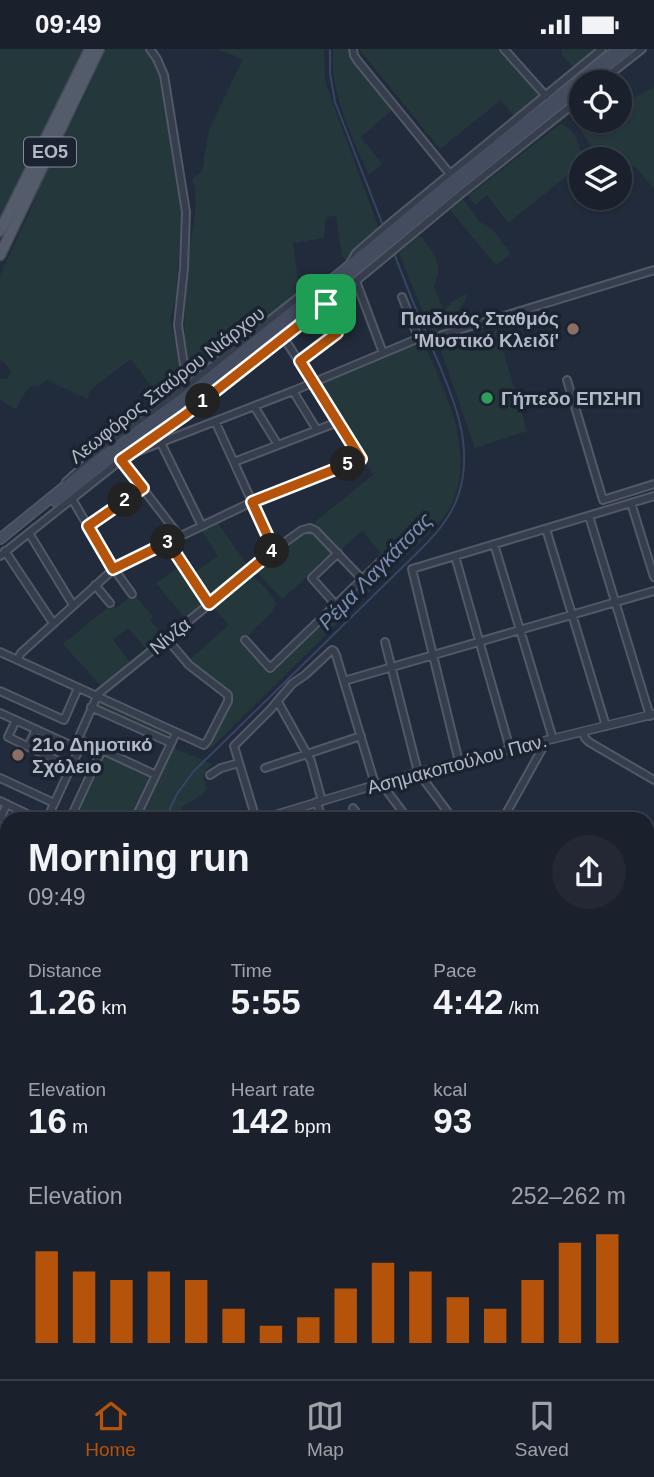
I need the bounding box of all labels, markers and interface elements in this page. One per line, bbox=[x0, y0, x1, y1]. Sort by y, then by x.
text: 09:49 bbox=[35, 9, 102, 39]
map controls bbox=[569, 70, 632, 210]
button: locate bbox=[569, 70, 632, 133]
road number: ΕΟ5 bbox=[24, 137, 76, 167]
button: layers bbox=[569, 147, 632, 210]
pin bbox=[296, 274, 356, 334]
icon: arrive bbox=[307, 285, 345, 323]
street label: Λεωφόρος Σταύρου Νιάρχου bbox=[65, 302, 269, 468]
place label: Παιδικός Σταθμός 'Μυστικό Κλειδί' bbox=[401, 308, 559, 351]
marker: Παιδικός Σταθμός 'Μυστικό Κλειδί' bbox=[565, 321, 581, 337]
pin: 1 bbox=[186, 383, 220, 419]
place label: Γήπεδο ΕΠΣΗΠ bbox=[501, 388, 641, 409]
text: 1 bbox=[197, 390, 208, 411]
marker: Γήπεδο ΕΠΣΗΠ bbox=[479, 390, 495, 406]
pin: 5 bbox=[330, 447, 366, 481]
text: 5 bbox=[342, 453, 353, 474]
pin: 2 bbox=[108, 483, 142, 517]
text: 2 bbox=[119, 489, 130, 510]
water label: Ρέμα Λαγκάτσας bbox=[313, 507, 437, 634]
pin: 3 bbox=[150, 525, 186, 559]
text: 3 bbox=[162, 531, 173, 552]
pin: 4 bbox=[254, 533, 290, 569]
text: 4 bbox=[266, 540, 277, 561]
street label: Νίνζα bbox=[146, 614, 194, 658]
street label: Ασημακοπούλου Παν. bbox=[365, 730, 549, 798]
place label: 21ο Δημοτικό Σχόλειο bbox=[32, 734, 153, 777]
marker: 21ο Δημοτικό Σχόλειο bbox=[10, 747, 26, 763]
button: share bbox=[552, 835, 626, 909]
text: Morning run bbox=[28, 837, 250, 879]
text: 09:49 bbox=[28, 884, 86, 910]
text: Distance bbox=[28, 960, 102, 981]
text: Time bbox=[231, 960, 272, 981]
text: Pace bbox=[433, 960, 477, 981]
text: 1.26 bbox=[28, 982, 96, 1021]
text: 5:55 bbox=[231, 982, 301, 1021]
text: 4:42 bbox=[433, 982, 503, 1021]
text: km bbox=[96, 997, 127, 1018]
text: /km bbox=[503, 997, 539, 1018]
text: Elevation bbox=[28, 1079, 106, 1100]
text: Heart rate bbox=[231, 1079, 315, 1100]
text: kcal bbox=[433, 1079, 467, 1100]
text: 16 bbox=[28, 1101, 67, 1140]
text: 142 bbox=[231, 1101, 289, 1140]
text: 93 bbox=[433, 1101, 472, 1140]
text: m bbox=[67, 1116, 88, 1137]
text: bpm bbox=[289, 1116, 331, 1137]
text: Elevation bbox=[28, 1183, 123, 1209]
text: 252–262 m bbox=[511, 1183, 626, 1209]
tab: Home bbox=[85, 1397, 136, 1461]
tab: Map bbox=[306, 1397, 344, 1461]
tab: Saved bbox=[515, 1397, 569, 1461]

